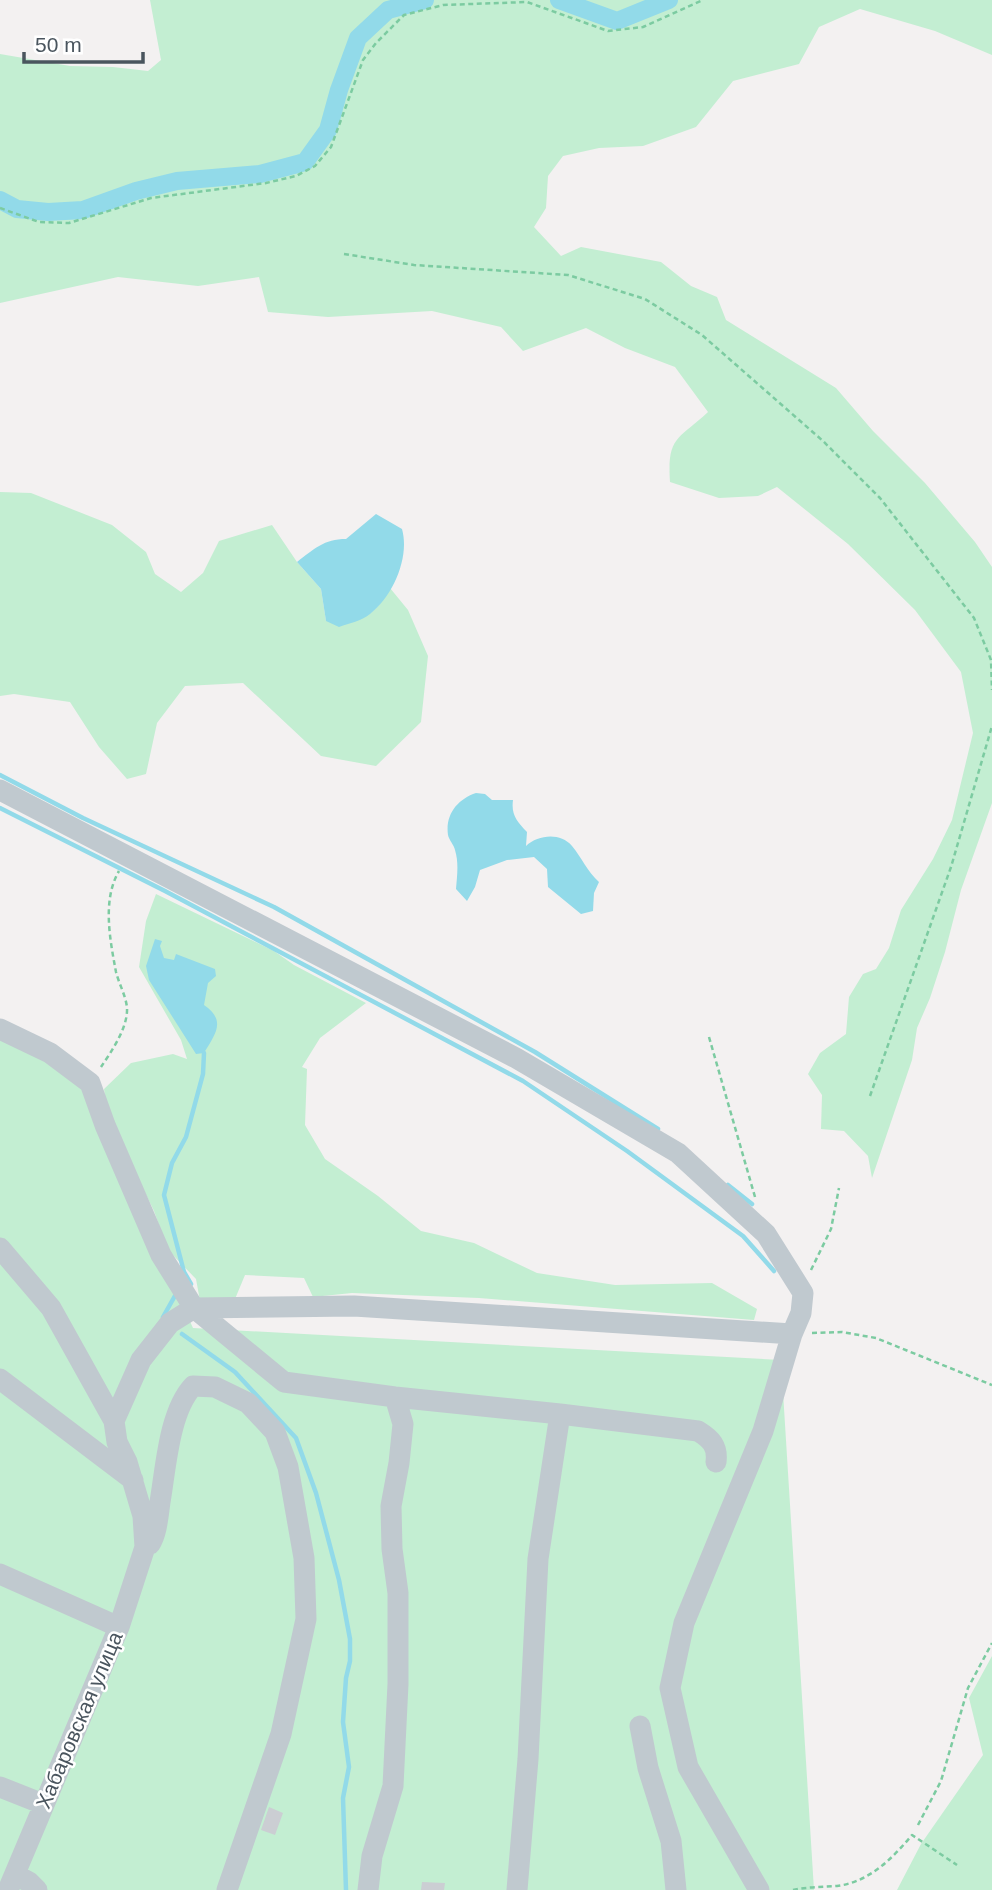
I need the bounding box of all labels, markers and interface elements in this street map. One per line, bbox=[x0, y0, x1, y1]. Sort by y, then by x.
scale bar bbox=[24, 21, 144, 65]
text: 50 m bbox=[35, 33, 82, 56]
street label: Хабаровская улица bbox=[31, 1628, 127, 1812]

